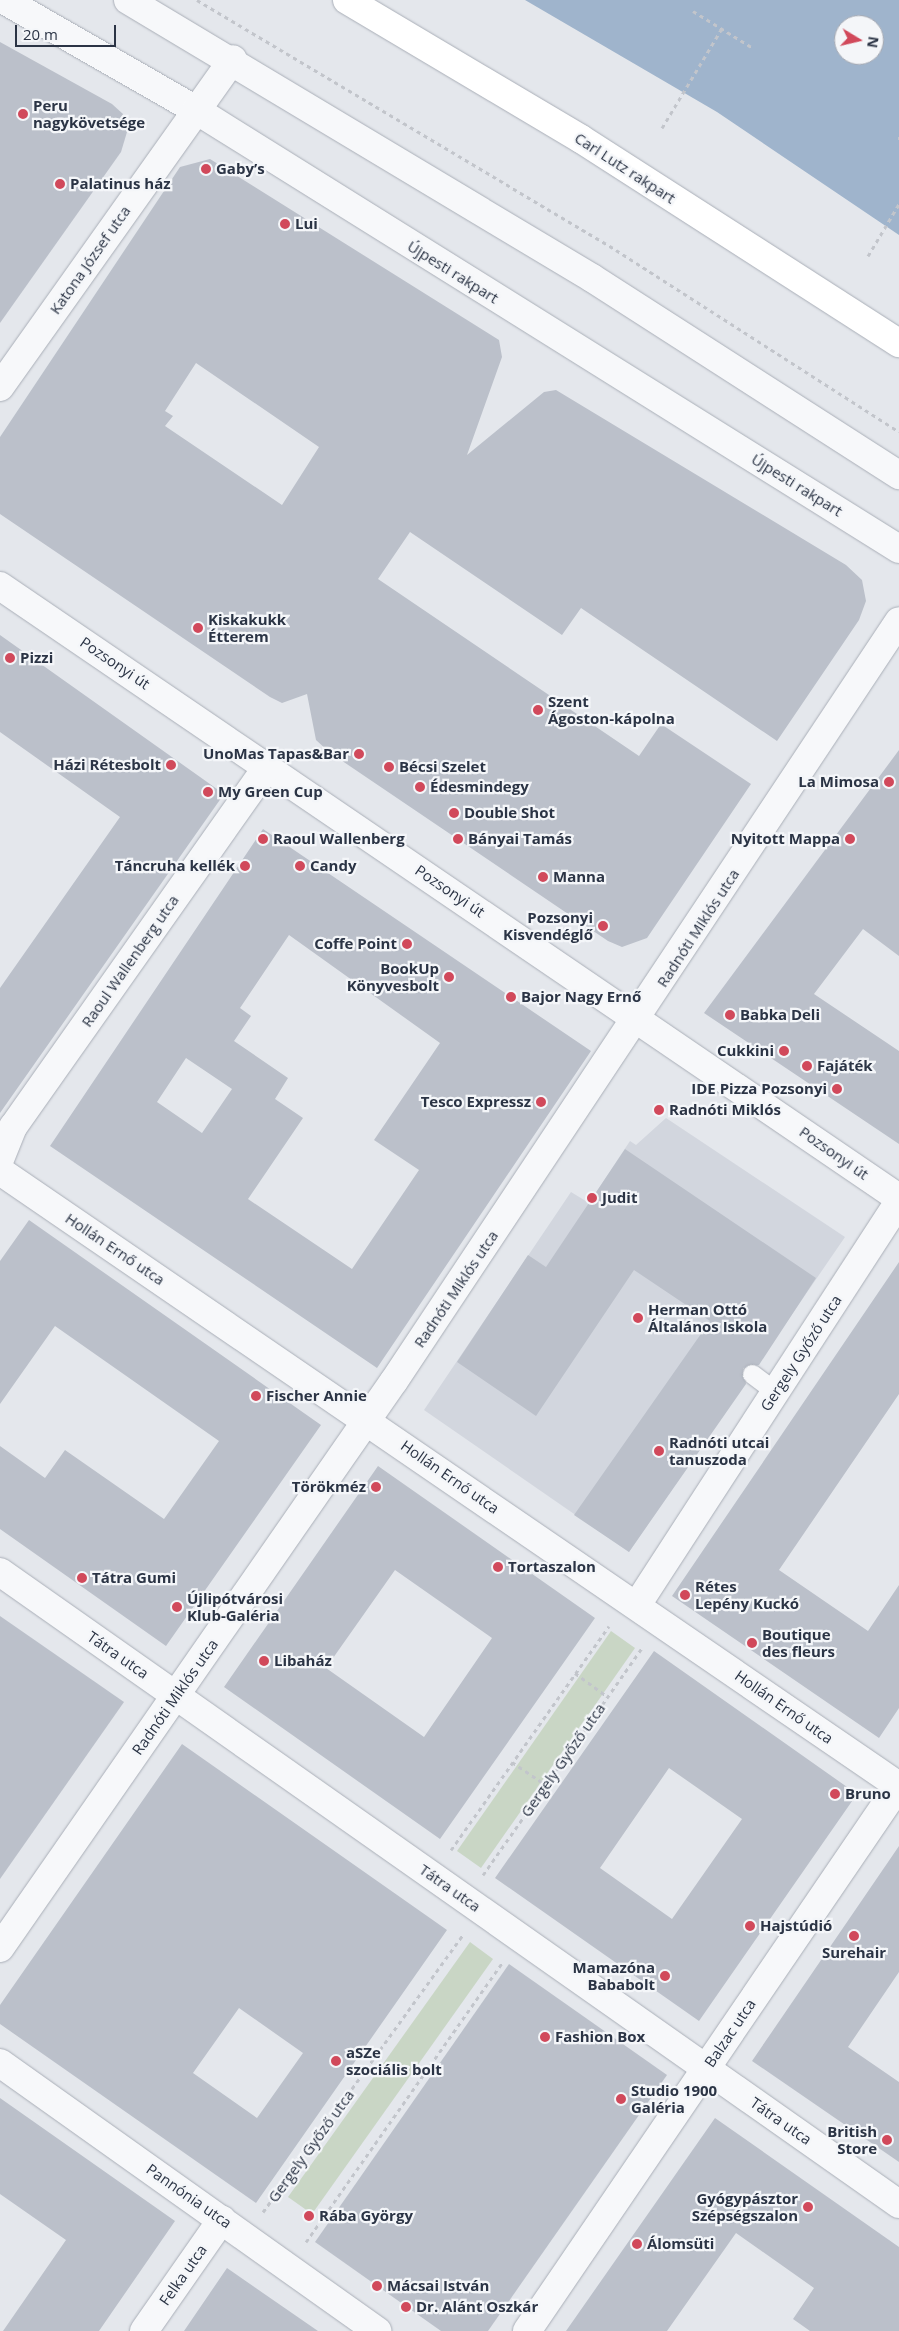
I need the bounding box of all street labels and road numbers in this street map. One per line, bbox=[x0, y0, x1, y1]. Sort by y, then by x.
street label: Carl Lutz rakpart bbox=[571, 129, 679, 207]
street label: Katona József utca bbox=[46, 202, 134, 318]
street label: Újpesti rakpart bbox=[404, 237, 502, 307]
street label: Újpesti rakpart bbox=[748, 450, 846, 520]
street label: Pozsonyi út bbox=[77, 633, 153, 693]
street label: Pozsonyi út bbox=[412, 861, 488, 921]
street label: Radnóti Miklós utca bbox=[653, 866, 743, 990]
street label: Raoul Wallenberg utca bbox=[78, 892, 182, 1030]
street label: Pozsonyi út bbox=[796, 1123, 872, 1183]
street label: Hollán Ernő utca bbox=[62, 1209, 168, 1289]
street label: Radnóti Miklós utca bbox=[410, 1227, 502, 1351]
street label: Gergely Győző utca bbox=[757, 1292, 845, 1414]
street label: Hollán Ernő utca bbox=[397, 1436, 503, 1518]
street label: Tátra utca bbox=[84, 1627, 152, 1683]
street label: Radnóti Miklós utca bbox=[128, 1636, 222, 1758]
street label: Hollán Ernő utca bbox=[731, 1666, 837, 1748]
street label: Gergely Győző utca bbox=[517, 1700, 609, 1820]
street label: Tátra utca bbox=[416, 1860, 484, 1916]
street label: Balzac utca bbox=[701, 1995, 759, 2071]
street label: Gergely Győző utca bbox=[264, 2086, 358, 2206]
street label: Tátra utca bbox=[747, 2093, 815, 2149]
street label: Pannónia utca bbox=[143, 2160, 235, 2232]
street label: Felka utca bbox=[156, 2241, 210, 2309]

